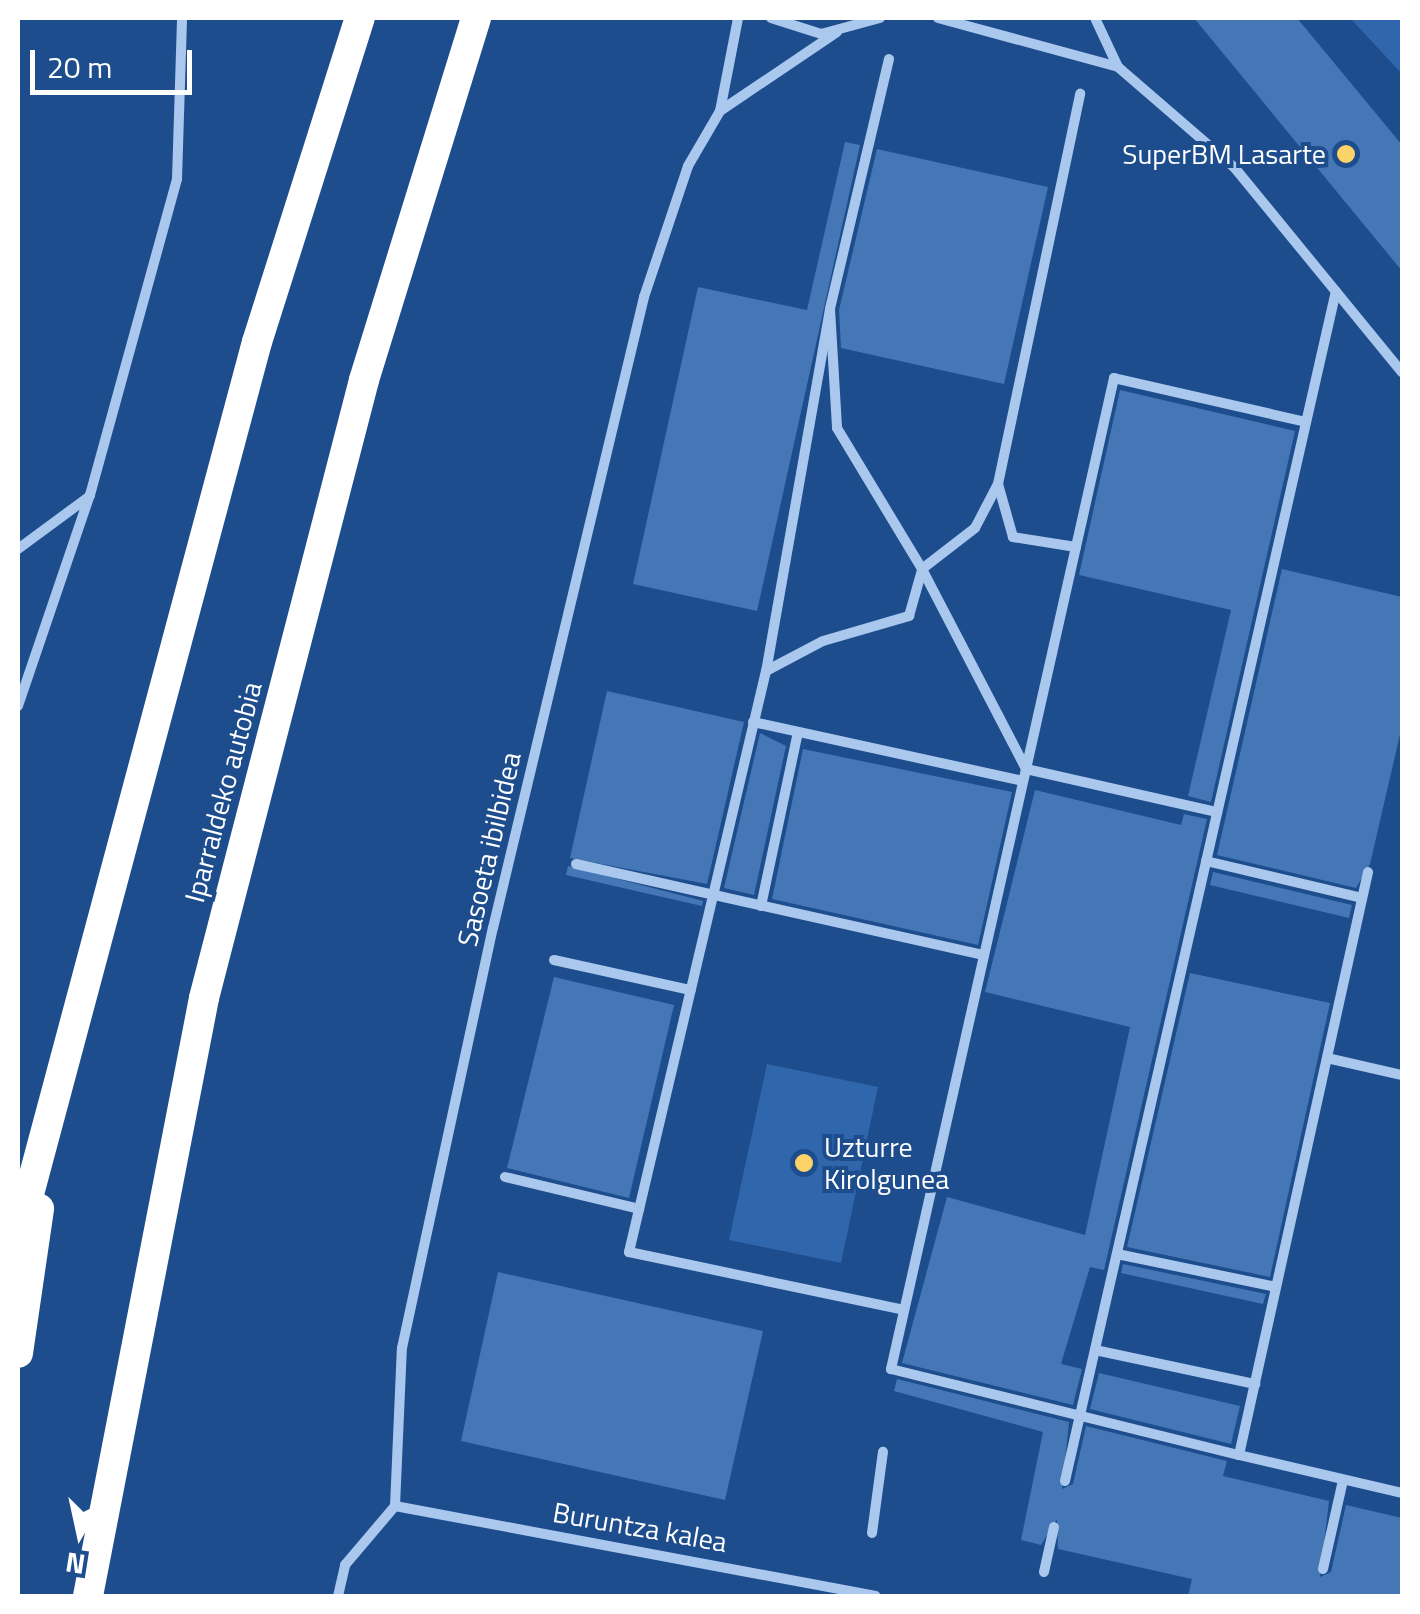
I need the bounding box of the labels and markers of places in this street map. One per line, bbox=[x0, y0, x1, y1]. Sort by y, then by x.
place label: SuperBM Lasarte bbox=[1122, 137, 1326, 171]
marker: SuperBM Lasarte bbox=[1335, 143, 1357, 165]
place label: Uzturre Kirolgunea bbox=[824, 1130, 949, 1196]
marker: Uzturre Kirolgunea bbox=[793, 1152, 815, 1174]

